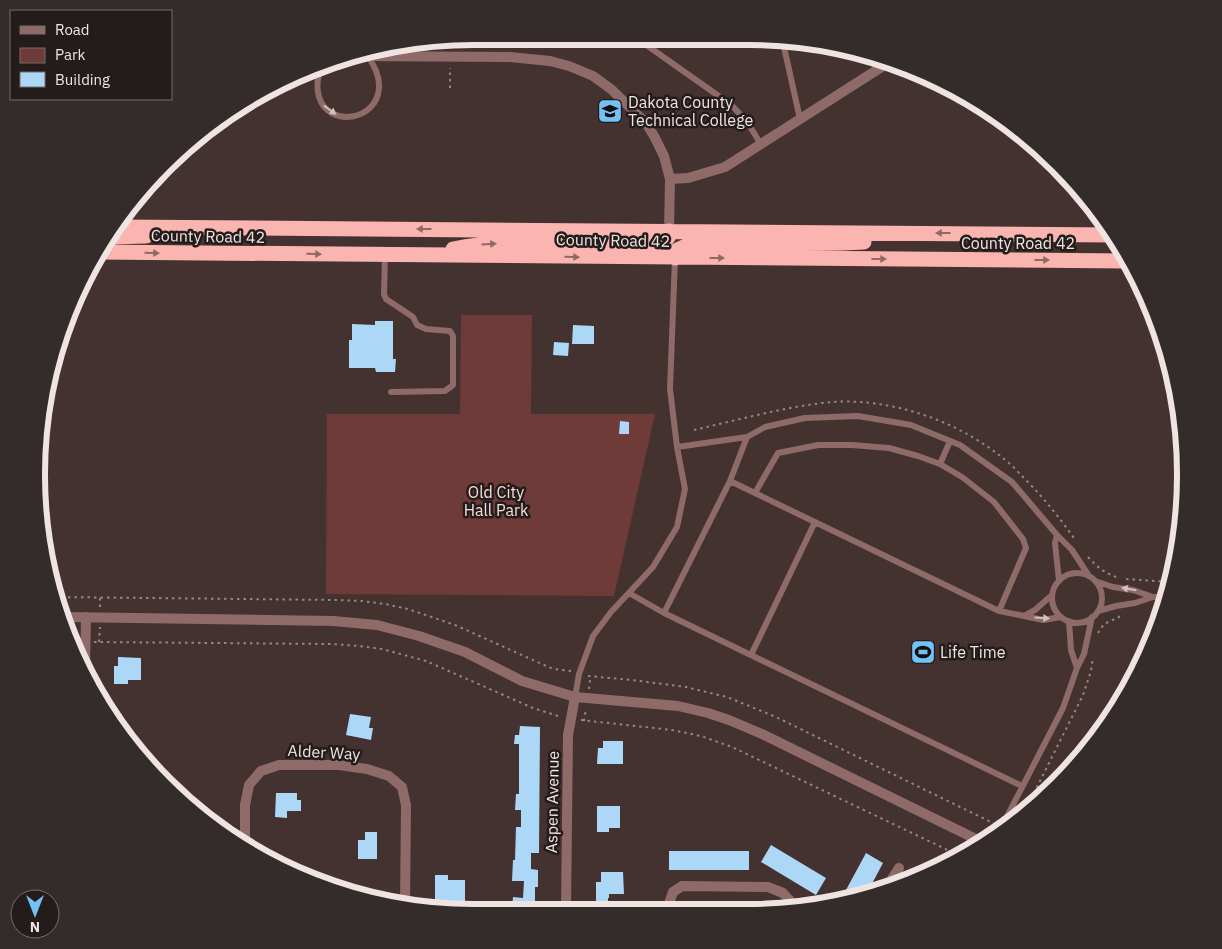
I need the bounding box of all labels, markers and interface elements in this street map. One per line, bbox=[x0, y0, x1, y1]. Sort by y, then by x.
legend bbox=[10, 10, 172, 100]
text: Road bbox=[55, 20, 90, 39]
text: Park bbox=[55, 45, 85, 64]
text: Building bbox=[55, 70, 110, 89]
place label: Dakota County Technical College bbox=[628, 92, 753, 130]
school or university icon: Dakota County Technical College bbox=[597, 98, 623, 124]
one-way arrow bbox=[323, 105, 337, 115]
street label: County Road 42 bbox=[151, 225, 265, 247]
one-way arrow bbox=[416, 225, 432, 233]
street label: County Road 42 bbox=[556, 229, 670, 251]
one-way arrow bbox=[934, 229, 950, 237]
street label: County Road 42 bbox=[961, 233, 1075, 253]
one-way arrow bbox=[481, 239, 497, 247]
one-way arrow bbox=[144, 249, 160, 257]
one-way arrow bbox=[306, 250, 322, 258]
one-way arrow bbox=[564, 253, 580, 261]
one-way arrow bbox=[709, 254, 725, 262]
one-way arrow bbox=[872, 255, 888, 263]
one-way arrow bbox=[1034, 256, 1050, 264]
park label: Old City Hall Park bbox=[464, 482, 529, 520]
one-way arrow bbox=[1120, 585, 1136, 593]
one-way arrow bbox=[1035, 615, 1051, 623]
sports icon: Life Time bbox=[910, 639, 936, 665]
place label: Life Time bbox=[940, 642, 1006, 662]
street label: Alder Way bbox=[287, 740, 361, 764]
street label: Aspen Avenue bbox=[541, 750, 563, 853]
north arrow bbox=[10, 889, 60, 939]
text: N bbox=[30, 918, 40, 936]

